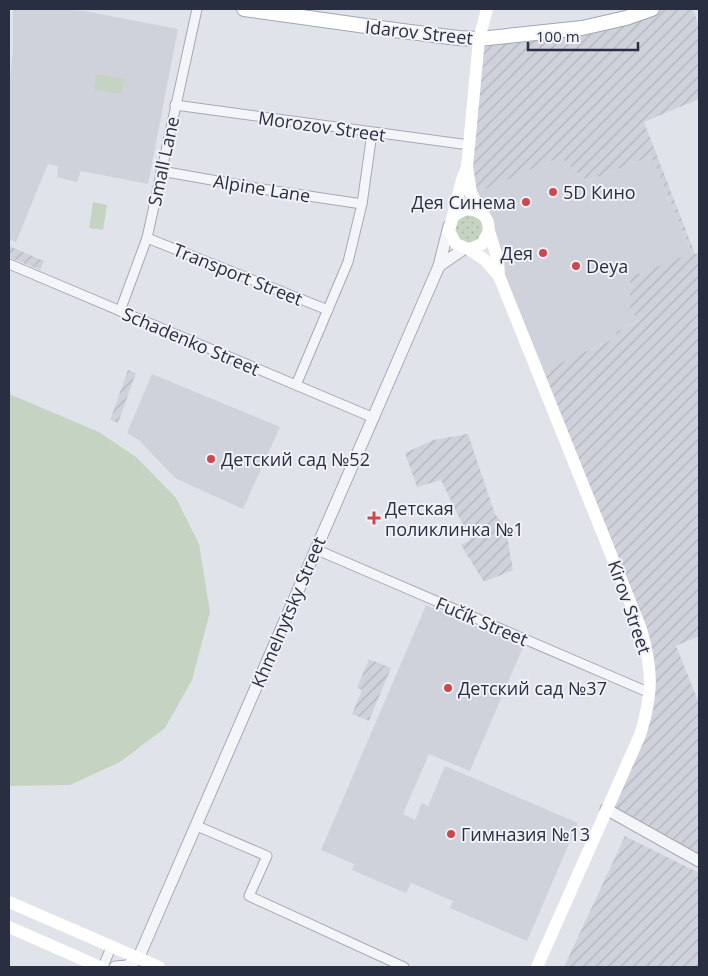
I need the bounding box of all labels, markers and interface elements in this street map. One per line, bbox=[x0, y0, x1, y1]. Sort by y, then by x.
street label: Idarov Street bbox=[364, 14, 474, 50]
scale bar bbox=[528, 20, 638, 52]
text: 100 m bbox=[536, 26, 580, 46]
street label: Morozov Street bbox=[257, 105, 387, 147]
street label: Small Lane bbox=[142, 114, 184, 208]
street label: Alpine Lane bbox=[212, 168, 312, 208]
place label: 5D Кино bbox=[563, 180, 636, 204]
marker: 5D Кино bbox=[547, 186, 559, 198]
place label: Дея Синема bbox=[411, 190, 516, 214]
marker: Дея Синема bbox=[520, 196, 532, 208]
street label: Transport Street bbox=[170, 237, 306, 311]
place label: Дея bbox=[501, 241, 533, 265]
marker: Дея bbox=[537, 247, 549, 259]
place label: Deya bbox=[586, 254, 628, 278]
marker: Deya bbox=[570, 260, 582, 272]
street label: Schadenko Street bbox=[119, 301, 263, 381]
place label: Детский сад №52 bbox=[221, 447, 370, 471]
marker: Детский сад №52 bbox=[205, 453, 217, 465]
place label: Детская поликлинка №1 bbox=[385, 496, 524, 541]
marker: Детская поликлинка №1 bbox=[367, 511, 381, 525]
street label: Khmelnytsky Street bbox=[245, 533, 331, 691]
street label: Kirov Street bbox=[603, 557, 657, 657]
street label: Fučík Street bbox=[432, 591, 532, 651]
place label: Детский сад №37 bbox=[458, 676, 607, 700]
marker: Детский сад №37 bbox=[442, 682, 454, 694]
place label: Гимназия №13 bbox=[461, 822, 590, 846]
marker: Гимназия №13 bbox=[445, 828, 457, 840]

